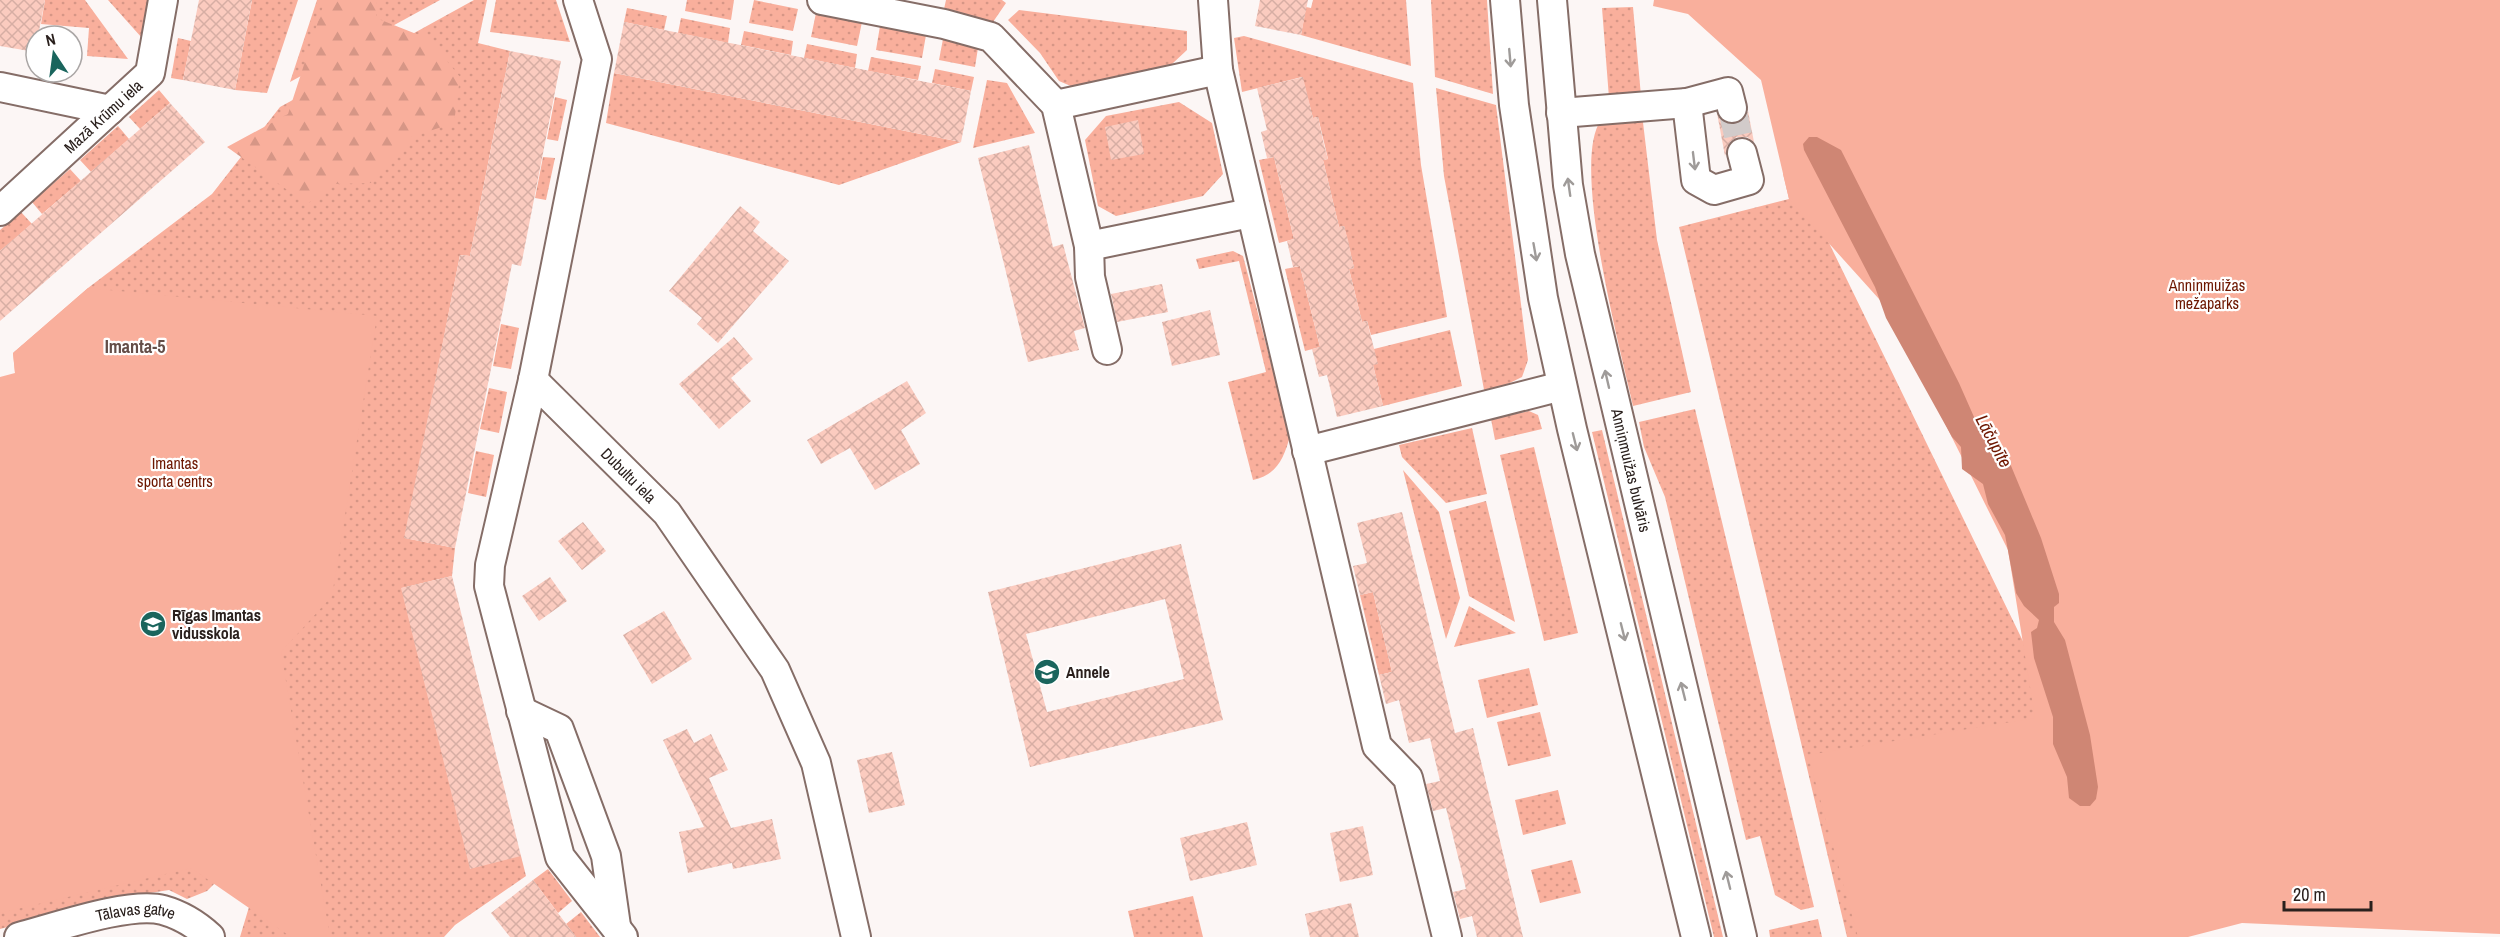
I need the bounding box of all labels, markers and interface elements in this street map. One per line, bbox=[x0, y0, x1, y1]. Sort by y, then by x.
north arrow bbox=[24, 24, 84, 84]
text: N bbox=[44, 28, 58, 51]
one-way arrow bbox=[1505, 48, 1516, 68]
street label: Mazā Krūmu iela bbox=[59, 74, 148, 158]
one-way arrow bbox=[1689, 151, 1700, 171]
one-way arrow bbox=[1564, 178, 1575, 198]
one-way arrow bbox=[1530, 241, 1541, 261]
park label: Anniņmuižas mežaparks bbox=[2168, 274, 2245, 314]
district label: Imanta-5 bbox=[105, 334, 165, 359]
one-way arrow bbox=[1601, 369, 1613, 388]
street label: Anniņmuižas bulvāris bbox=[1606, 405, 1657, 534]
water label: Lāčupīte bbox=[1970, 410, 2018, 472]
one-way arrow bbox=[1570, 433, 1582, 452]
street label: Dubultu iela bbox=[596, 443, 662, 508]
park label: Imantas sporta centrs bbox=[137, 452, 213, 492]
place label: Rīgas Imantas vidusskola bbox=[172, 604, 261, 644]
school or university icon: Rīgas Imantas vidusskola bbox=[138, 609, 168, 639]
one-way arrow bbox=[1617, 622, 1629, 641]
school or university icon: Annele bbox=[1032, 657, 1062, 687]
place label: Annele bbox=[1066, 661, 1110, 683]
one-way arrow bbox=[1676, 681, 1688, 700]
one-way arrow bbox=[1722, 871, 1734, 890]
scale bar bbox=[2284, 874, 2371, 912]
text: 20 m bbox=[2293, 882, 2326, 907]
street label: Tālavas gatve bbox=[93, 897, 179, 926]

